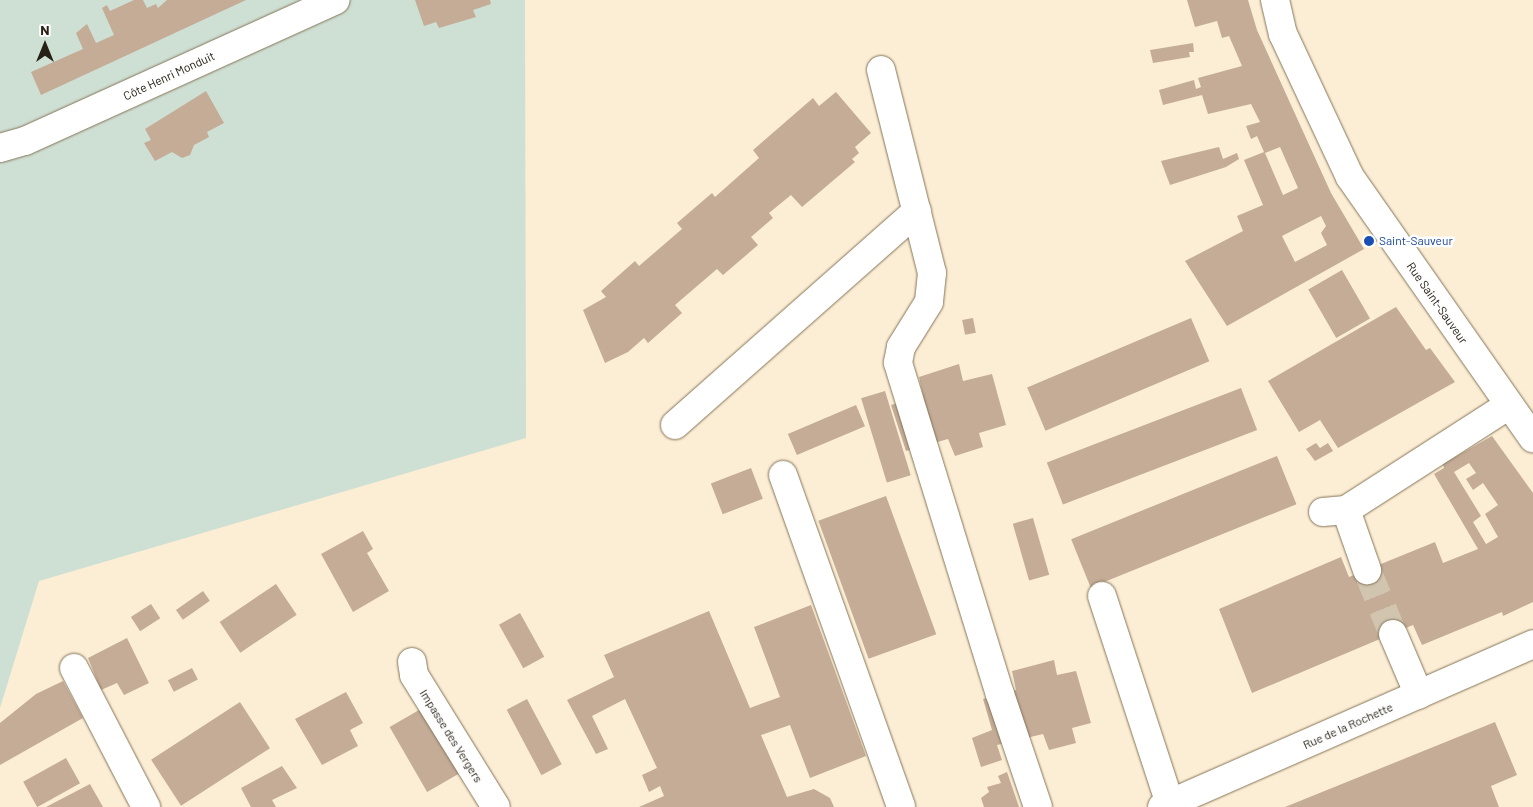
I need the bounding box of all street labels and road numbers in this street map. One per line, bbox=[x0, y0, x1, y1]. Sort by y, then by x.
street label: Côte Henri Monduit bbox=[121, 49, 217, 103]
street label: Rue Saint-Sauveur bbox=[1403, 259, 1471, 347]
street label: Impasse des Vergers bbox=[417, 687, 485, 785]
street label: Rue de la Rochette bbox=[1301, 700, 1395, 752]

